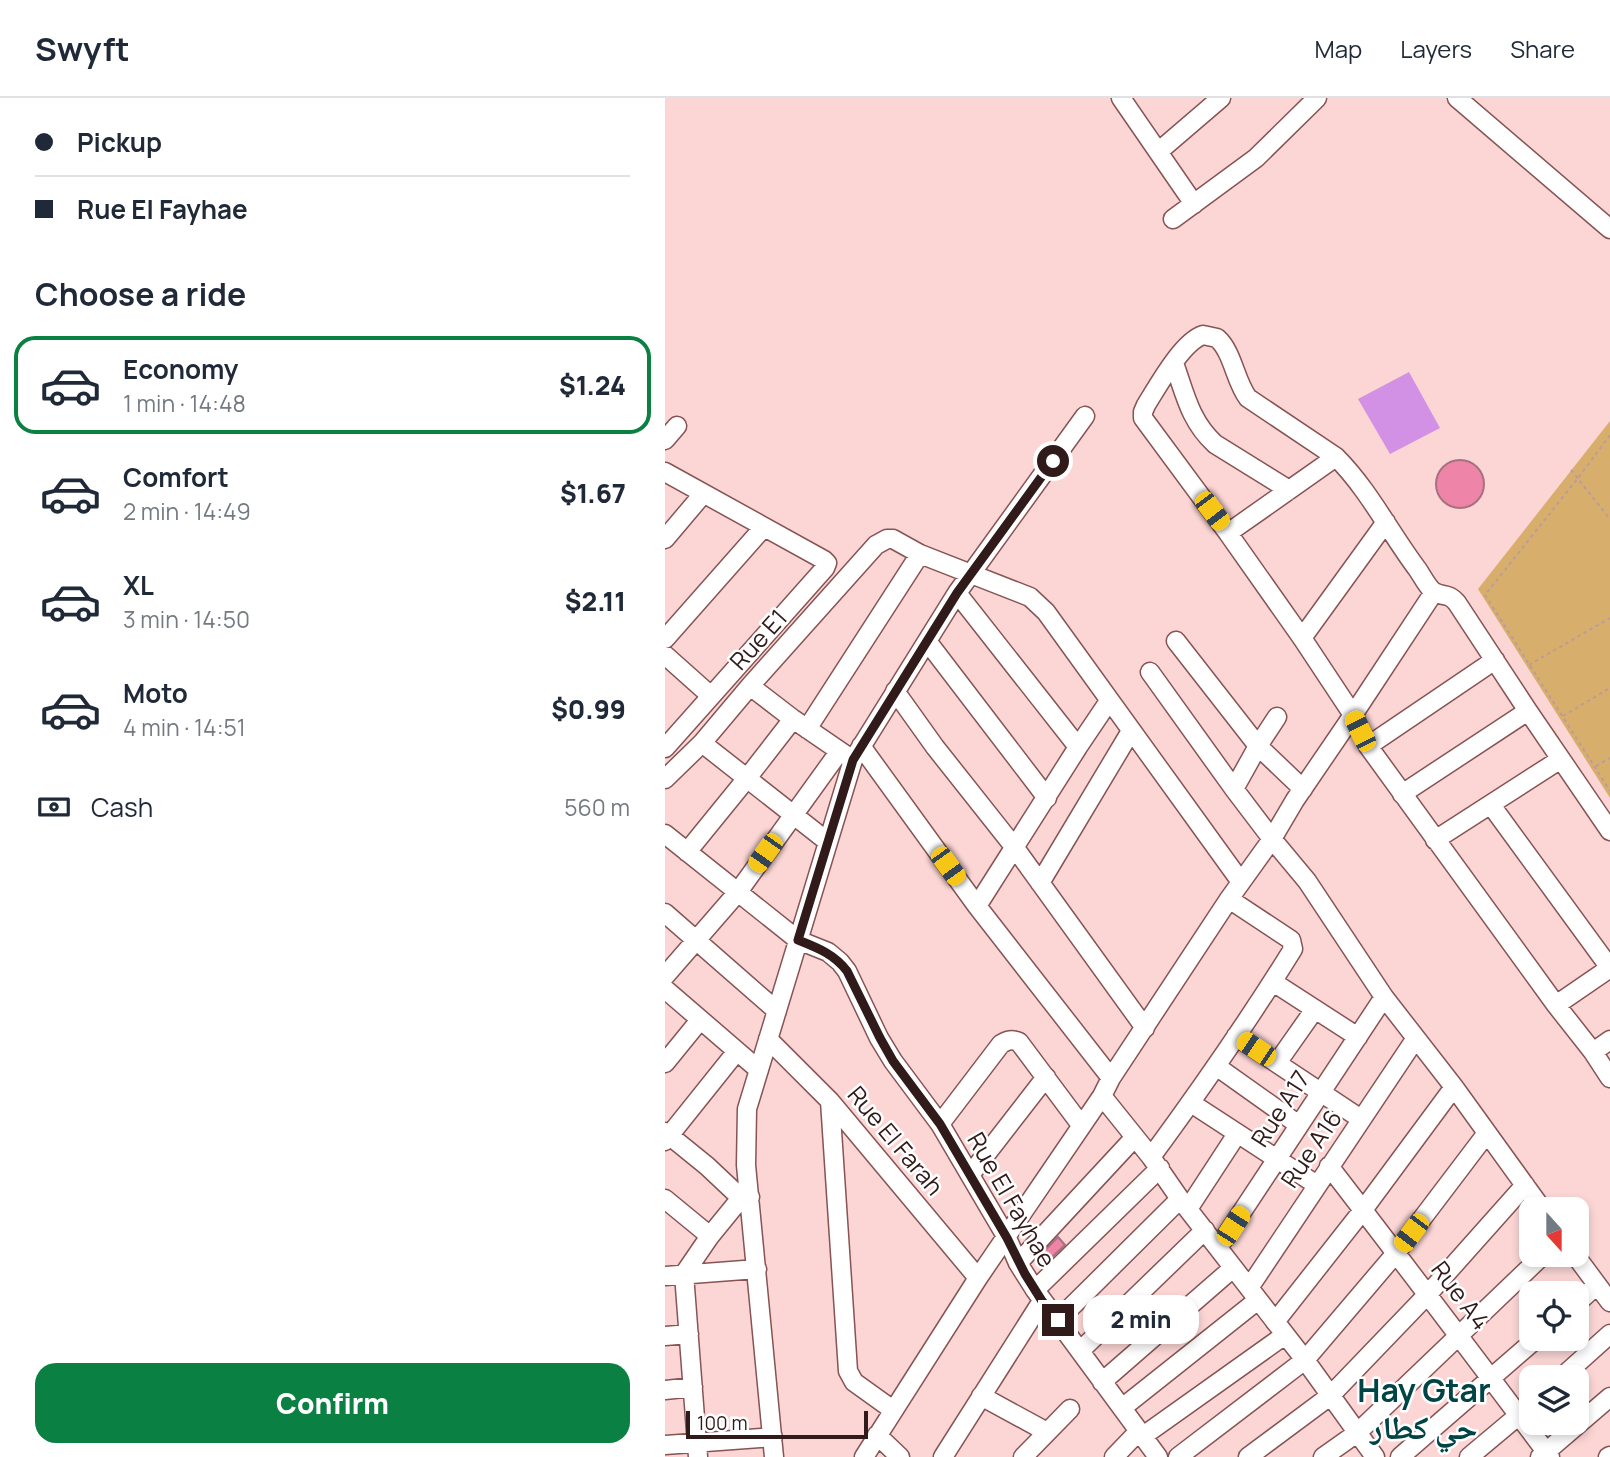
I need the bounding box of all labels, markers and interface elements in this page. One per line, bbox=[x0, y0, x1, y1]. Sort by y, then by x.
text: Swyft bbox=[35, 26, 130, 71]
text: Map bbox=[1315, 32, 1362, 65]
text: Layers bbox=[1400, 32, 1472, 65]
text: Share bbox=[1510, 32, 1575, 65]
text: Pickup bbox=[77, 124, 162, 160]
text: Rue El Fayhae bbox=[77, 191, 248, 227]
text: Choose a ride bbox=[35, 272, 246, 316]
text: Economy bbox=[123, 351, 238, 387]
icon: car bbox=[39, 354, 102, 417]
text: $1.24 bbox=[559, 367, 626, 403]
text: 1 min · 14:48 bbox=[123, 387, 246, 419]
route start bbox=[1037, 445, 1069, 477]
text: Comfort bbox=[123, 459, 229, 495]
icon: car bbox=[39, 462, 102, 525]
text: $1.67 bbox=[560, 475, 626, 511]
car bbox=[1191, 488, 1234, 534]
text: 2 min · 14:49 bbox=[123, 495, 251, 527]
text: XL bbox=[123, 567, 154, 603]
icon: car bbox=[39, 570, 102, 633]
text: $2.11 bbox=[565, 583, 626, 619]
street label: Rue E1 bbox=[722, 601, 794, 677]
text: 3 min · 14:50 bbox=[123, 603, 250, 635]
text: Moto bbox=[123, 675, 188, 711]
icon: car bbox=[39, 678, 102, 741]
text: $0.99 bbox=[551, 691, 626, 727]
car bbox=[1342, 708, 1379, 754]
text: 4 min · 14:51 bbox=[123, 711, 246, 743]
icon: cash bbox=[35, 788, 73, 826]
text: Cash bbox=[91, 789, 153, 825]
text: 560 m bbox=[564, 791, 630, 823]
car bbox=[745, 830, 786, 876]
car bbox=[928, 843, 969, 889]
car bbox=[1233, 1029, 1280, 1069]
street label: Rue A17 bbox=[1243, 1064, 1317, 1153]
street label: Rue El Farah bbox=[841, 1078, 952, 1202]
street label: Rue A16 bbox=[1273, 1103, 1349, 1194]
street label: Rue El Fayhae bbox=[960, 1126, 1064, 1273]
north arrow bbox=[1519, 1197, 1589, 1267]
map controls bbox=[1519, 1197, 1589, 1435]
car bbox=[1213, 1203, 1254, 1249]
car bbox=[1390, 1210, 1433, 1256]
street label: Rue A4 bbox=[1424, 1254, 1498, 1336]
button: locate bbox=[1519, 1281, 1589, 1351]
callout: 2 min bbox=[1083, 1296, 1198, 1344]
text: 2 min bbox=[1111, 1303, 1172, 1335]
route end bbox=[1042, 1304, 1074, 1336]
button: Confirm bbox=[35, 1363, 630, 1443]
button: layers bbox=[1519, 1365, 1589, 1435]
district label: Hay Gtar حي كطار bbox=[1357, 1368, 1491, 1453]
scale bar bbox=[686, 1408, 868, 1440]
text: 100 m bbox=[697, 1410, 748, 1436]

